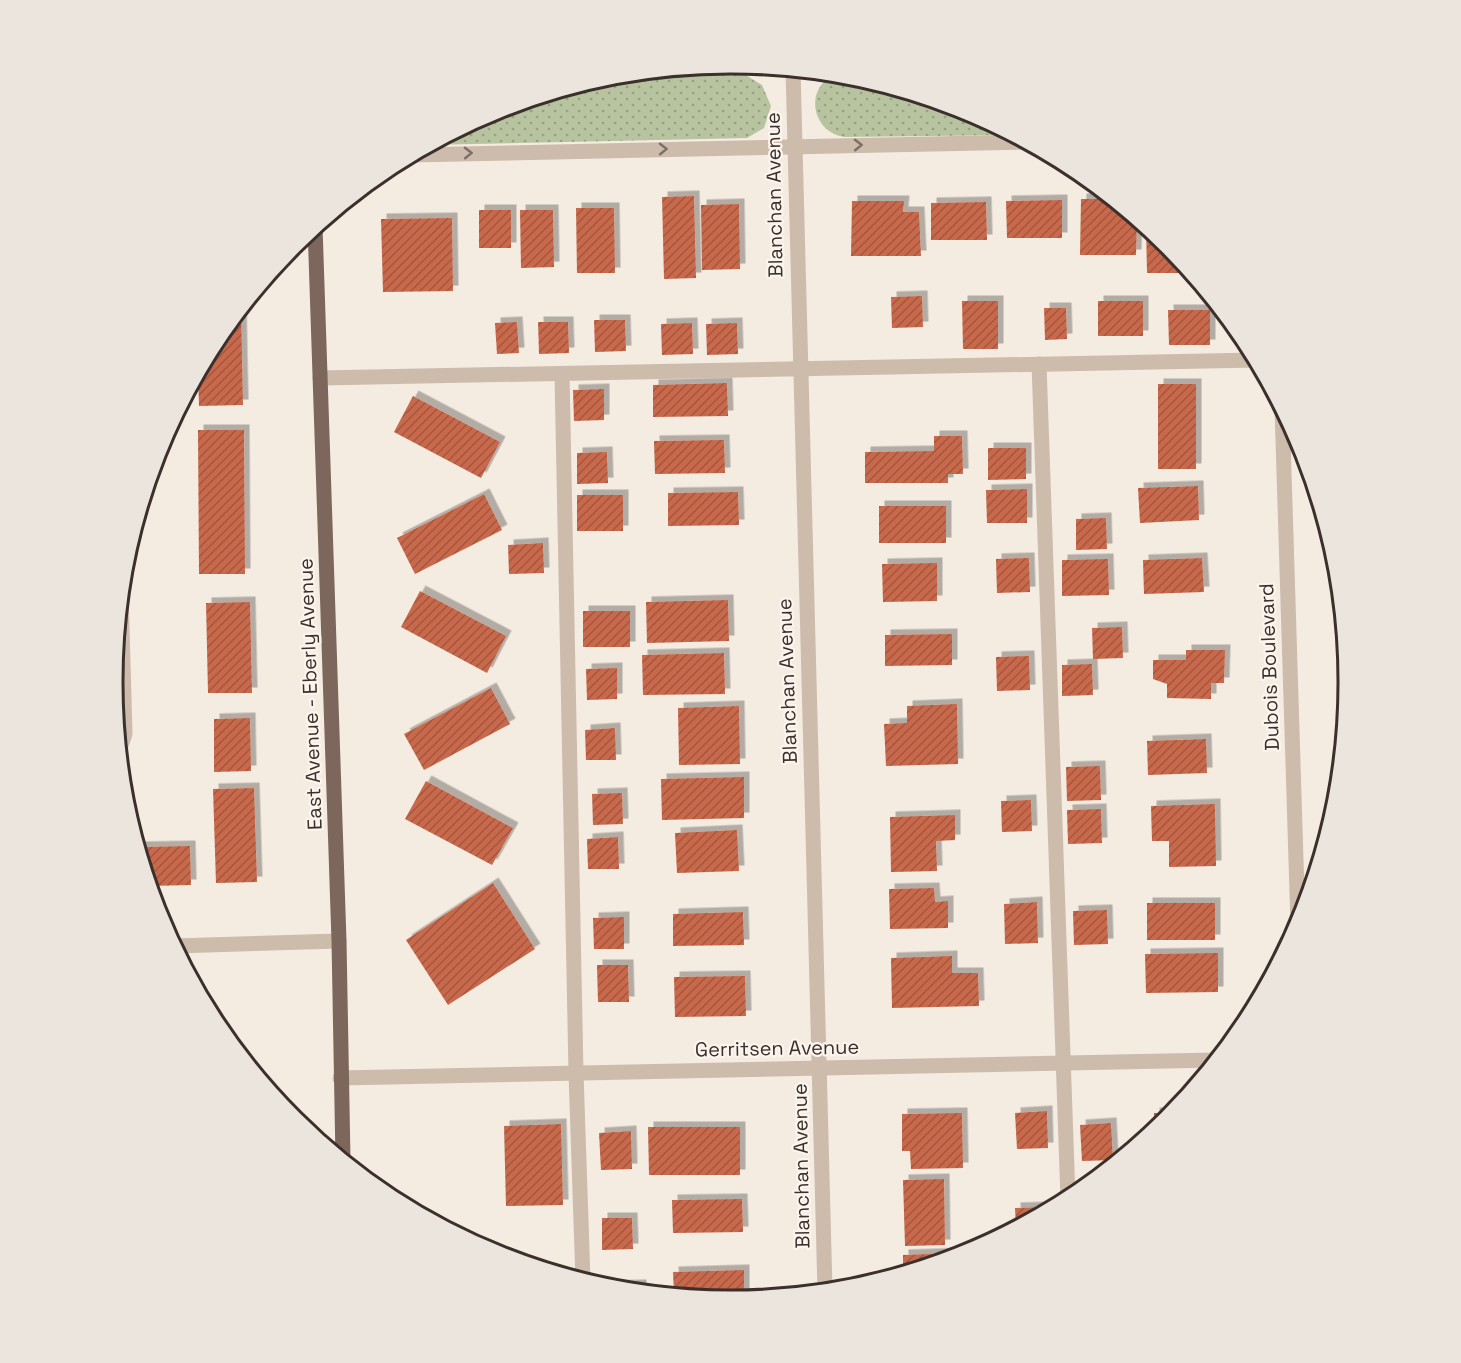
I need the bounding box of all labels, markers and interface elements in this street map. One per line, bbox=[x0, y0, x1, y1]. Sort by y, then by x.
street label: Blanchan Avenue bbox=[760, 112, 788, 278]
one-way arrow bbox=[854, 139, 863, 151]
one-way arrow bbox=[659, 143, 668, 155]
one-way arrow bbox=[464, 147, 473, 160]
street label: East Avenue - Eberly Avenue bbox=[292, 558, 328, 830]
street label: Dubois Boulevard bbox=[1253, 583, 1285, 751]
street label: Blanchan Avenue bbox=[771, 598, 803, 764]
street label: Gerritsen Avenue bbox=[695, 1034, 859, 1062]
street label: Blanchan Avenue bbox=[787, 1083, 815, 1249]

